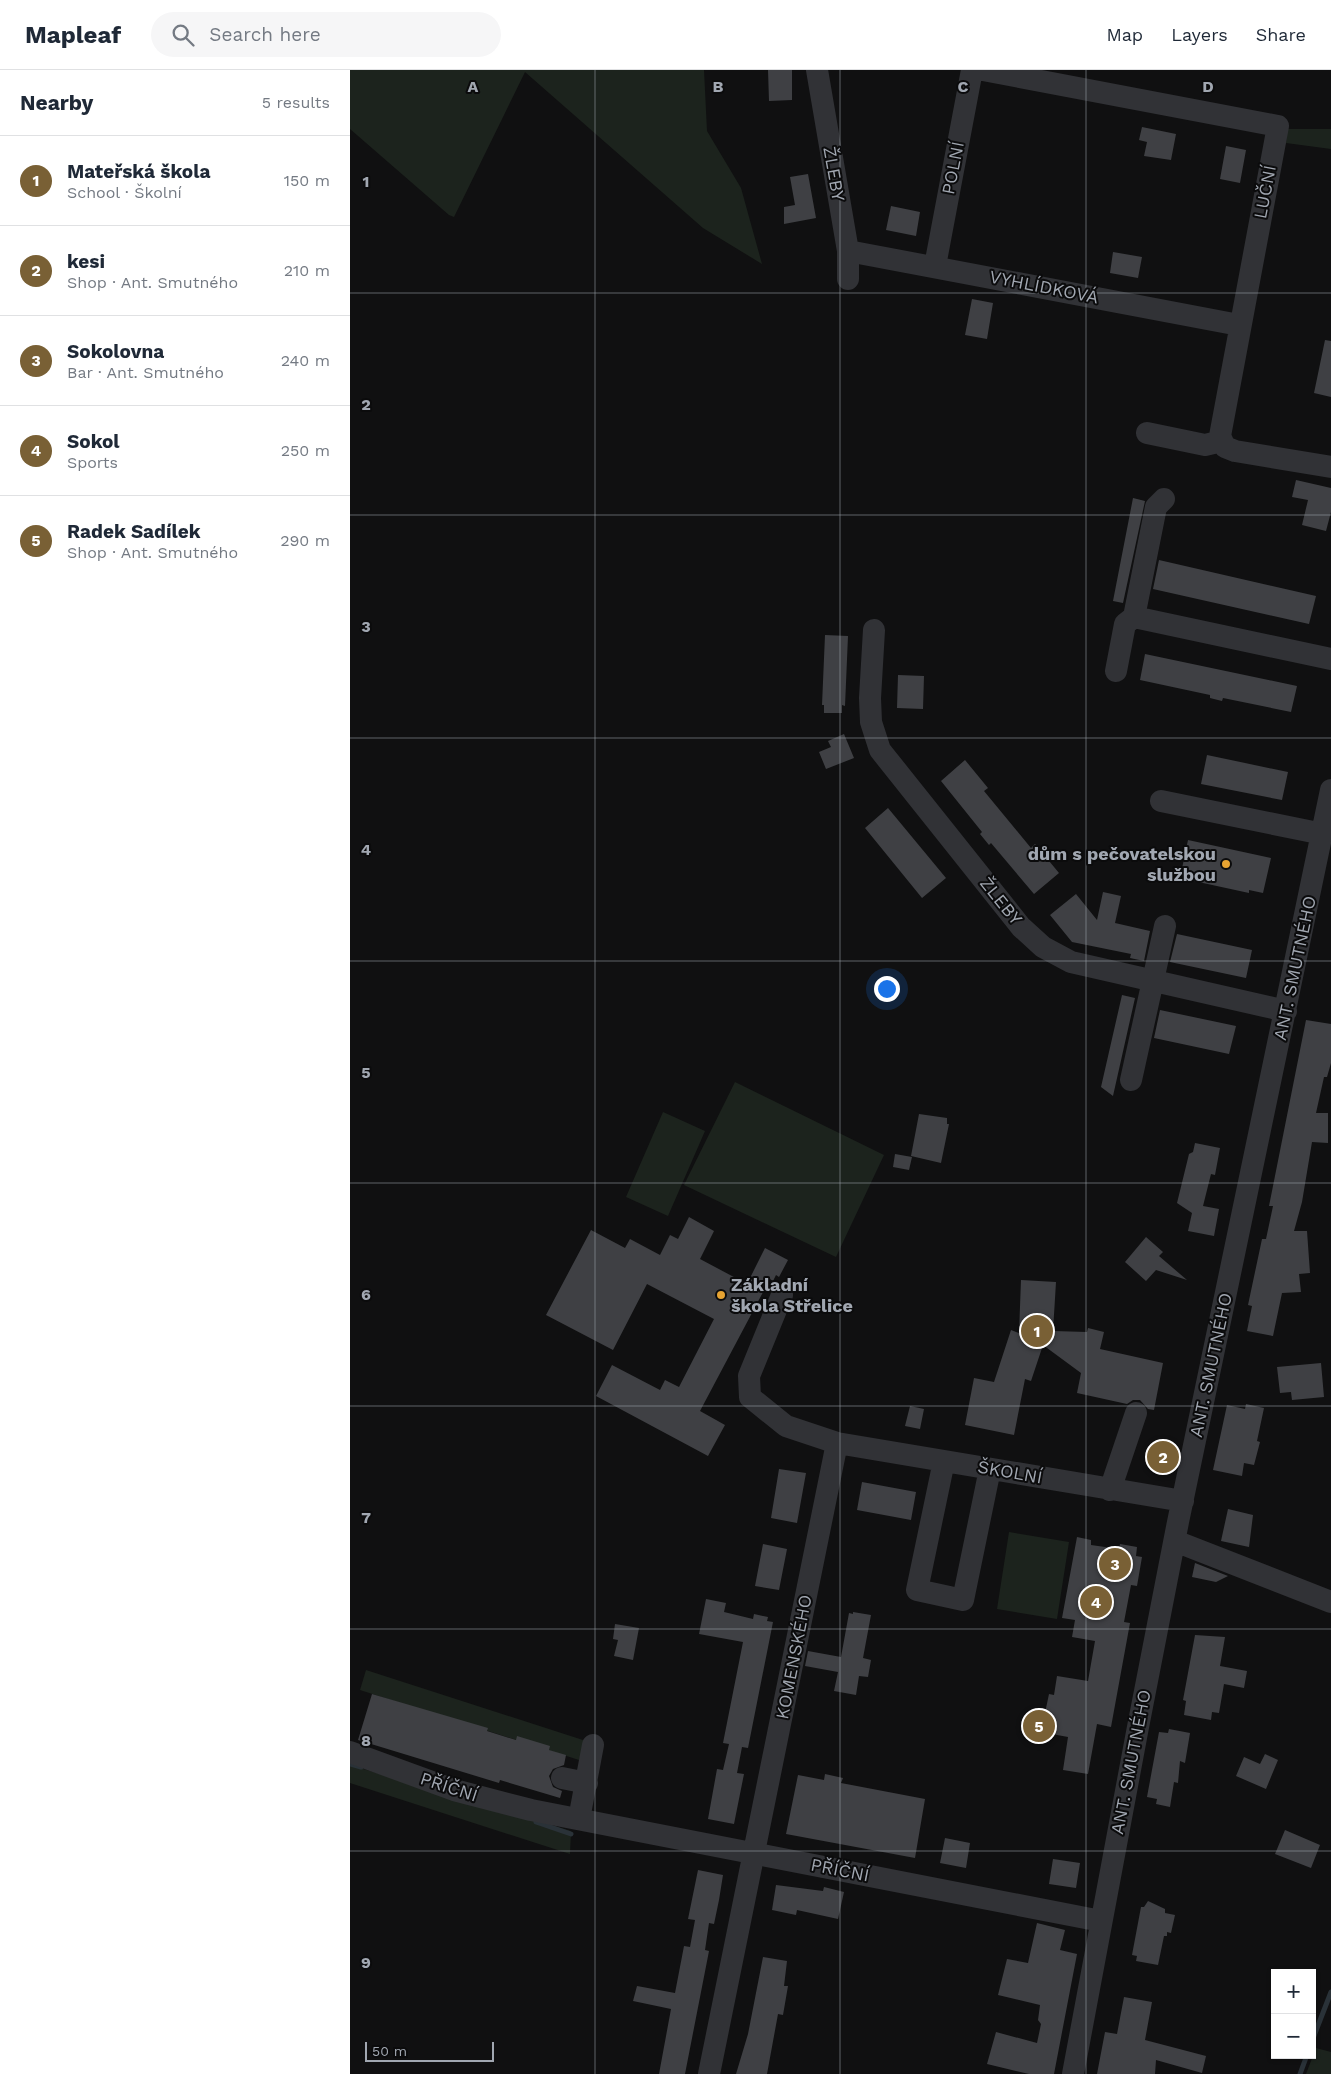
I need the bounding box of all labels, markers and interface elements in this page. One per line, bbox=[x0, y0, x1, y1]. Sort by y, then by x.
search box bbox=[151, 12, 501, 57]
text: Mapleaf bbox=[25, 21, 121, 49]
icon: search bbox=[169, 21, 197, 49]
text: Search here bbox=[209, 23, 321, 46]
text: Map bbox=[1106, 24, 1143, 45]
text: Layers bbox=[1171, 24, 1228, 45]
text: Share bbox=[1256, 24, 1306, 45]
text: A bbox=[468, 77, 479, 96]
text: B bbox=[713, 77, 724, 96]
text: C bbox=[958, 77, 969, 96]
text: D bbox=[1202, 77, 1214, 96]
text: Nearby bbox=[20, 90, 93, 115]
text: 5 results bbox=[262, 93, 330, 112]
street label: POLNÍ bbox=[937, 140, 968, 196]
street label: ŽLEBY bbox=[819, 145, 850, 204]
text: Mateřská škola bbox=[67, 160, 211, 183]
street label: LUČNÍ bbox=[1249, 163, 1280, 220]
text: 1 bbox=[33, 171, 39, 190]
text: 150 m bbox=[284, 171, 330, 190]
text: 1 bbox=[363, 172, 369, 191]
text: School · Školní bbox=[67, 183, 182, 202]
text: kesi bbox=[67, 250, 105, 273]
text: 2 bbox=[31, 261, 41, 280]
text: 210 m bbox=[284, 261, 330, 280]
street label: VYHLÍDKOVÁ bbox=[988, 266, 1101, 307]
text: Shop · Ant. Smutného bbox=[67, 273, 238, 292]
text: Sokolovna bbox=[67, 340, 164, 363]
text: 3 bbox=[31, 351, 41, 370]
text: 240 m bbox=[281, 351, 330, 370]
text: Bar · Ant. Smutného bbox=[67, 363, 224, 382]
text: 2 bbox=[361, 395, 371, 414]
text: Sokol bbox=[67, 430, 120, 453]
text: 4 bbox=[31, 441, 41, 460]
text: 250 m bbox=[281, 441, 330, 460]
text: Sports bbox=[67, 453, 118, 472]
text: Radek Sadílek bbox=[67, 520, 201, 543]
text: 5 bbox=[31, 531, 41, 550]
text: 290 m bbox=[280, 531, 330, 550]
text: Shop · Ant. Smutného bbox=[67, 543, 238, 562]
text: 3 bbox=[361, 617, 371, 636]
text: 4 bbox=[361, 840, 371, 859]
place label: dům s pečovatelskou službou bbox=[1028, 843, 1216, 885]
marker: dům s pečovatelskou službou bbox=[1220, 858, 1232, 870]
street label: ŽLEBY bbox=[976, 873, 1027, 929]
street label: ANT. SMUTNÉHO bbox=[1269, 894, 1320, 1042]
your location bbox=[874, 976, 900, 1002]
text: 5 bbox=[361, 1063, 371, 1082]
place label: Základní škola Střelice bbox=[731, 1274, 853, 1316]
text: 6 bbox=[361, 1285, 371, 1304]
marker: Základní škola Střelice bbox=[715, 1289, 727, 1301]
street label: ANT. SMUTNÉHO bbox=[1185, 1291, 1236, 1439]
pin: 1 bbox=[1021, 1312, 1053, 1350]
pin: 2 bbox=[1147, 1438, 1179, 1476]
street label: ŠKOLNÍ bbox=[976, 1455, 1044, 1488]
text: 7 bbox=[361, 1508, 371, 1527]
pin: 3 bbox=[1099, 1545, 1131, 1583]
pin: 4 bbox=[1080, 1583, 1112, 1621]
street label: KOMENSKÉHO bbox=[771, 1593, 816, 1721]
street label: ANT. SMUTNÉHO bbox=[1106, 1688, 1155, 1836]
pin: 5 bbox=[1023, 1707, 1055, 1745]
text: 8 bbox=[361, 1731, 371, 1750]
street label: PŘÍČNÍ bbox=[418, 1767, 481, 1806]
street label: PŘÍČNÍ bbox=[809, 1854, 871, 1885]
text: 9 bbox=[361, 1953, 371, 1972]
map controls bbox=[1271, 1969, 1316, 2059]
button: + bbox=[1271, 1969, 1316, 2014]
button: − bbox=[1271, 2014, 1316, 2059]
scale bar bbox=[365, 2039, 494, 2062]
text: 50 m bbox=[372, 2043, 407, 2059]

